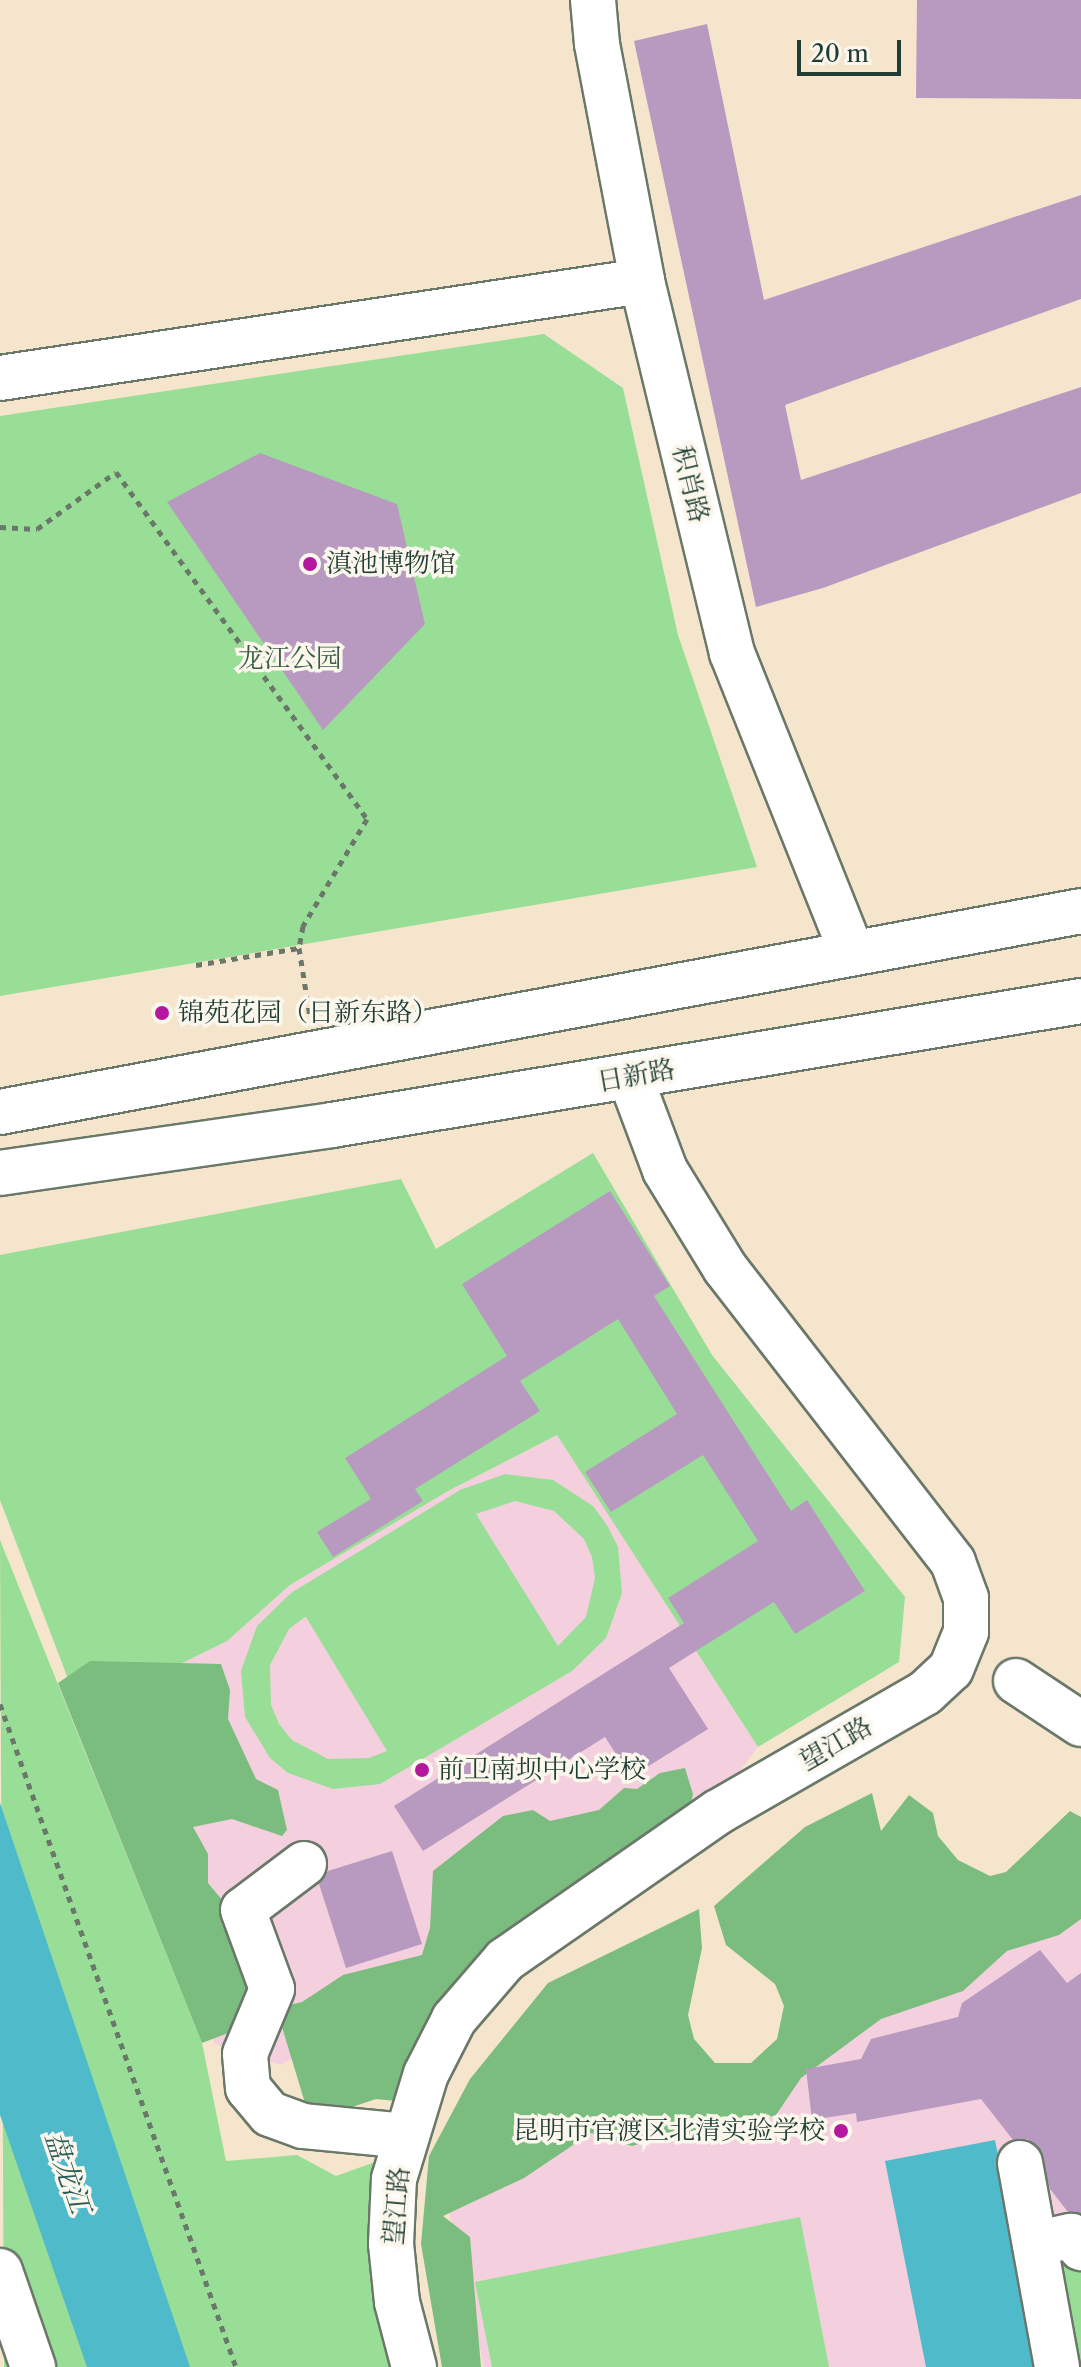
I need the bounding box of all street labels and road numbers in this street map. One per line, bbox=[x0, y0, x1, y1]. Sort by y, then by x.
street label: 积肖路 bbox=[665, 442, 715, 526]
street label: 日新路 bbox=[595, 1054, 677, 1098]
street label: 望江路 bbox=[794, 1711, 878, 1777]
street label: 望江路 bbox=[378, 2166, 416, 2246]

